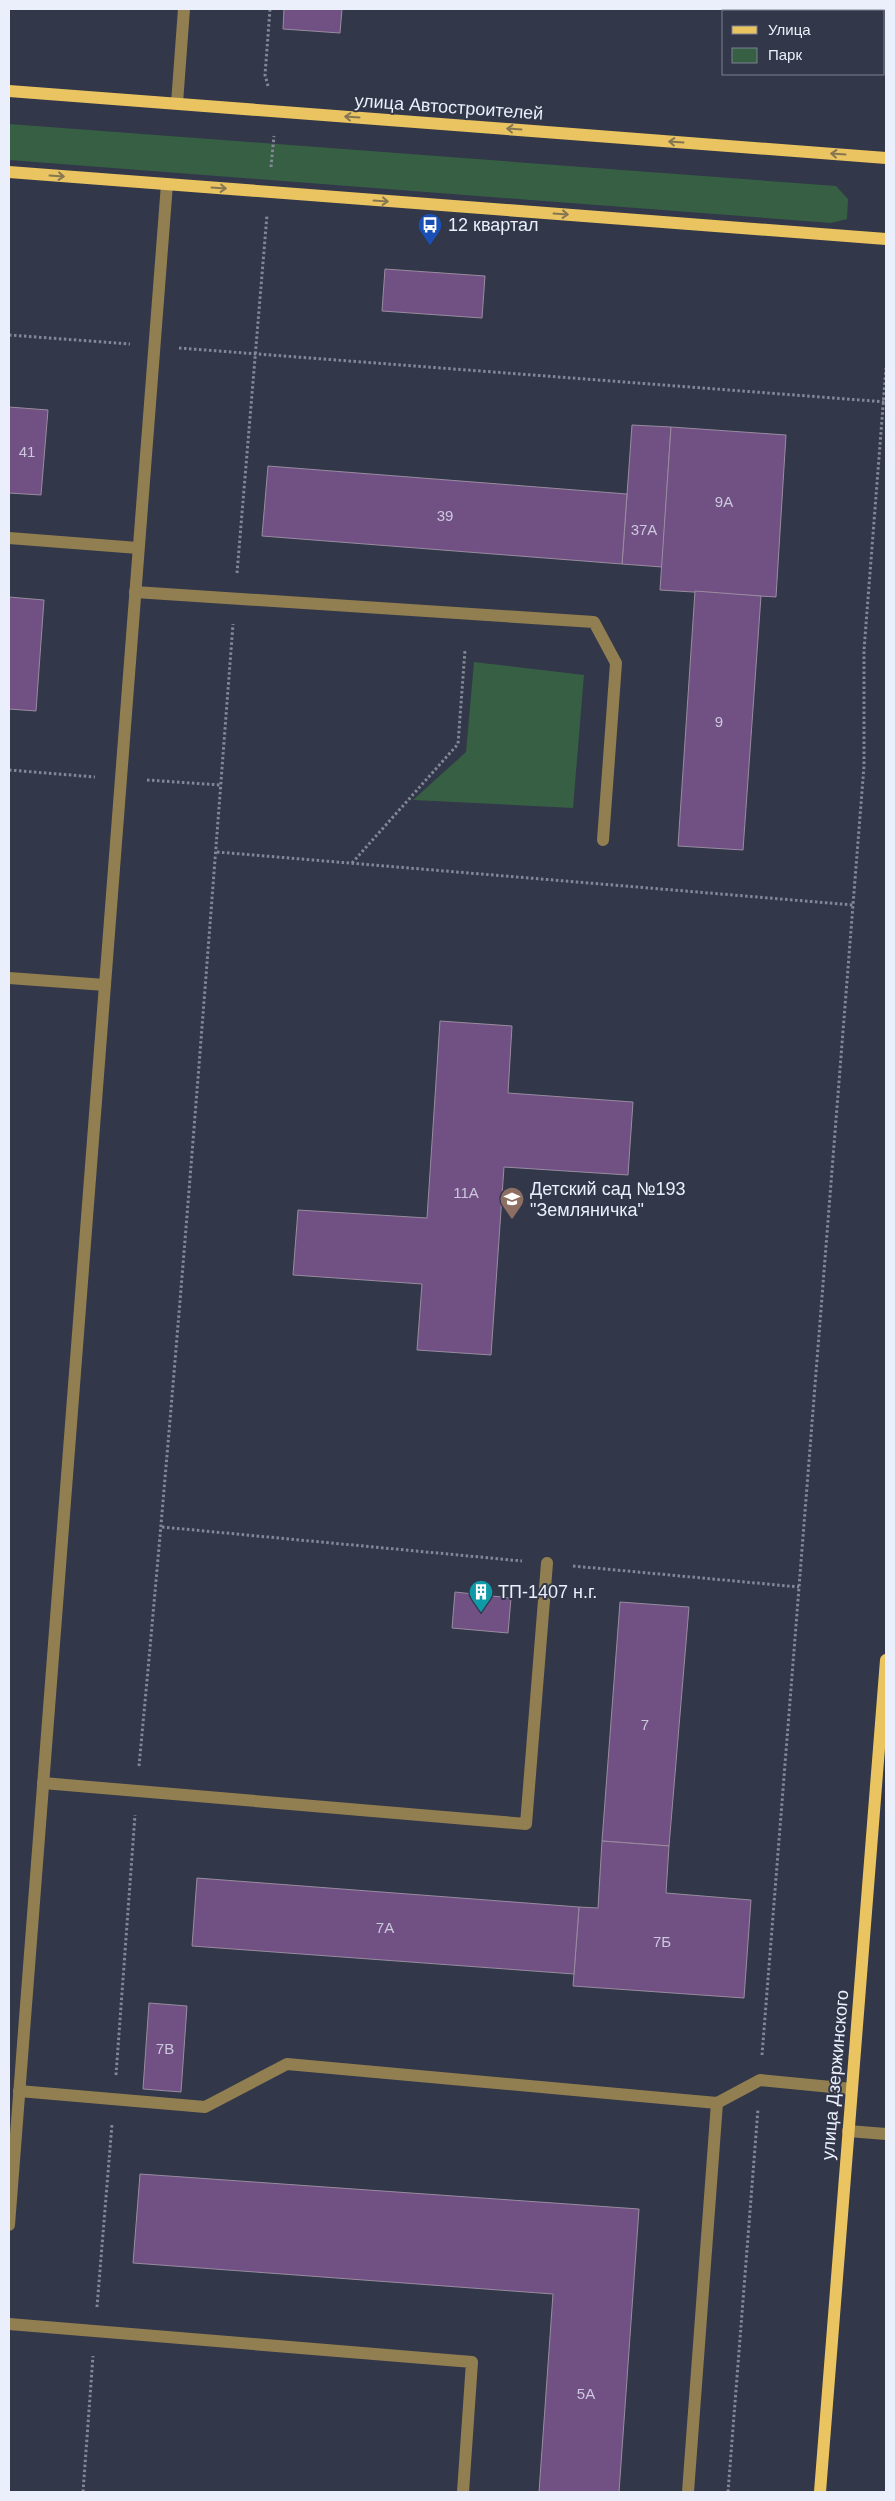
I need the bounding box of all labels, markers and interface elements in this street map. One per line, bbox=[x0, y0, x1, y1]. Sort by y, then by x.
legend bbox=[722, 10, 885, 75]
text: Улица bbox=[768, 21, 811, 38]
text: Парк bbox=[768, 46, 802, 63]
street label: улица Автостроителей bbox=[354, 90, 544, 124]
one-way arrow bbox=[344, 112, 360, 122]
one-way arrow bbox=[506, 125, 522, 134]
one-way arrow bbox=[668, 137, 684, 147]
one-way arrow bbox=[830, 150, 846, 159]
one-way arrow bbox=[49, 171, 65, 181]
one-way arrow bbox=[211, 184, 227, 193]
one-way arrow bbox=[373, 196, 389, 205]
one-way arrow bbox=[553, 210, 569, 219]
bus stop icon: 12 квартал bbox=[417, 212, 443, 246]
place label: 12 квартал bbox=[448, 215, 538, 235]
house number: 41 bbox=[19, 443, 35, 460]
house number: 9А bbox=[715, 493, 733, 510]
house number: 39 bbox=[437, 507, 453, 524]
house number: 37А bbox=[631, 521, 657, 538]
house number: 9 bbox=[715, 713, 723, 730]
place label: Детский сад №193 "Земляничка" bbox=[530, 1179, 686, 1220]
house number: 11А bbox=[453, 1184, 479, 1201]
school or university icon: Детский сад №193 "Земляничка" bbox=[499, 1186, 525, 1220]
building icon: ТП-1407 н.г. bbox=[468, 1579, 494, 1613]
place label: ТП-1407 н.г. bbox=[498, 1582, 597, 1602]
house number: 7 bbox=[641, 1716, 649, 1733]
house number: 7А bbox=[376, 1919, 394, 1936]
house number: 7Б bbox=[653, 1933, 671, 1950]
street label: улица Дзержинского bbox=[818, 1989, 852, 2161]
house number: 7В bbox=[156, 2040, 174, 2057]
house number: 5А bbox=[577, 2385, 595, 2402]

